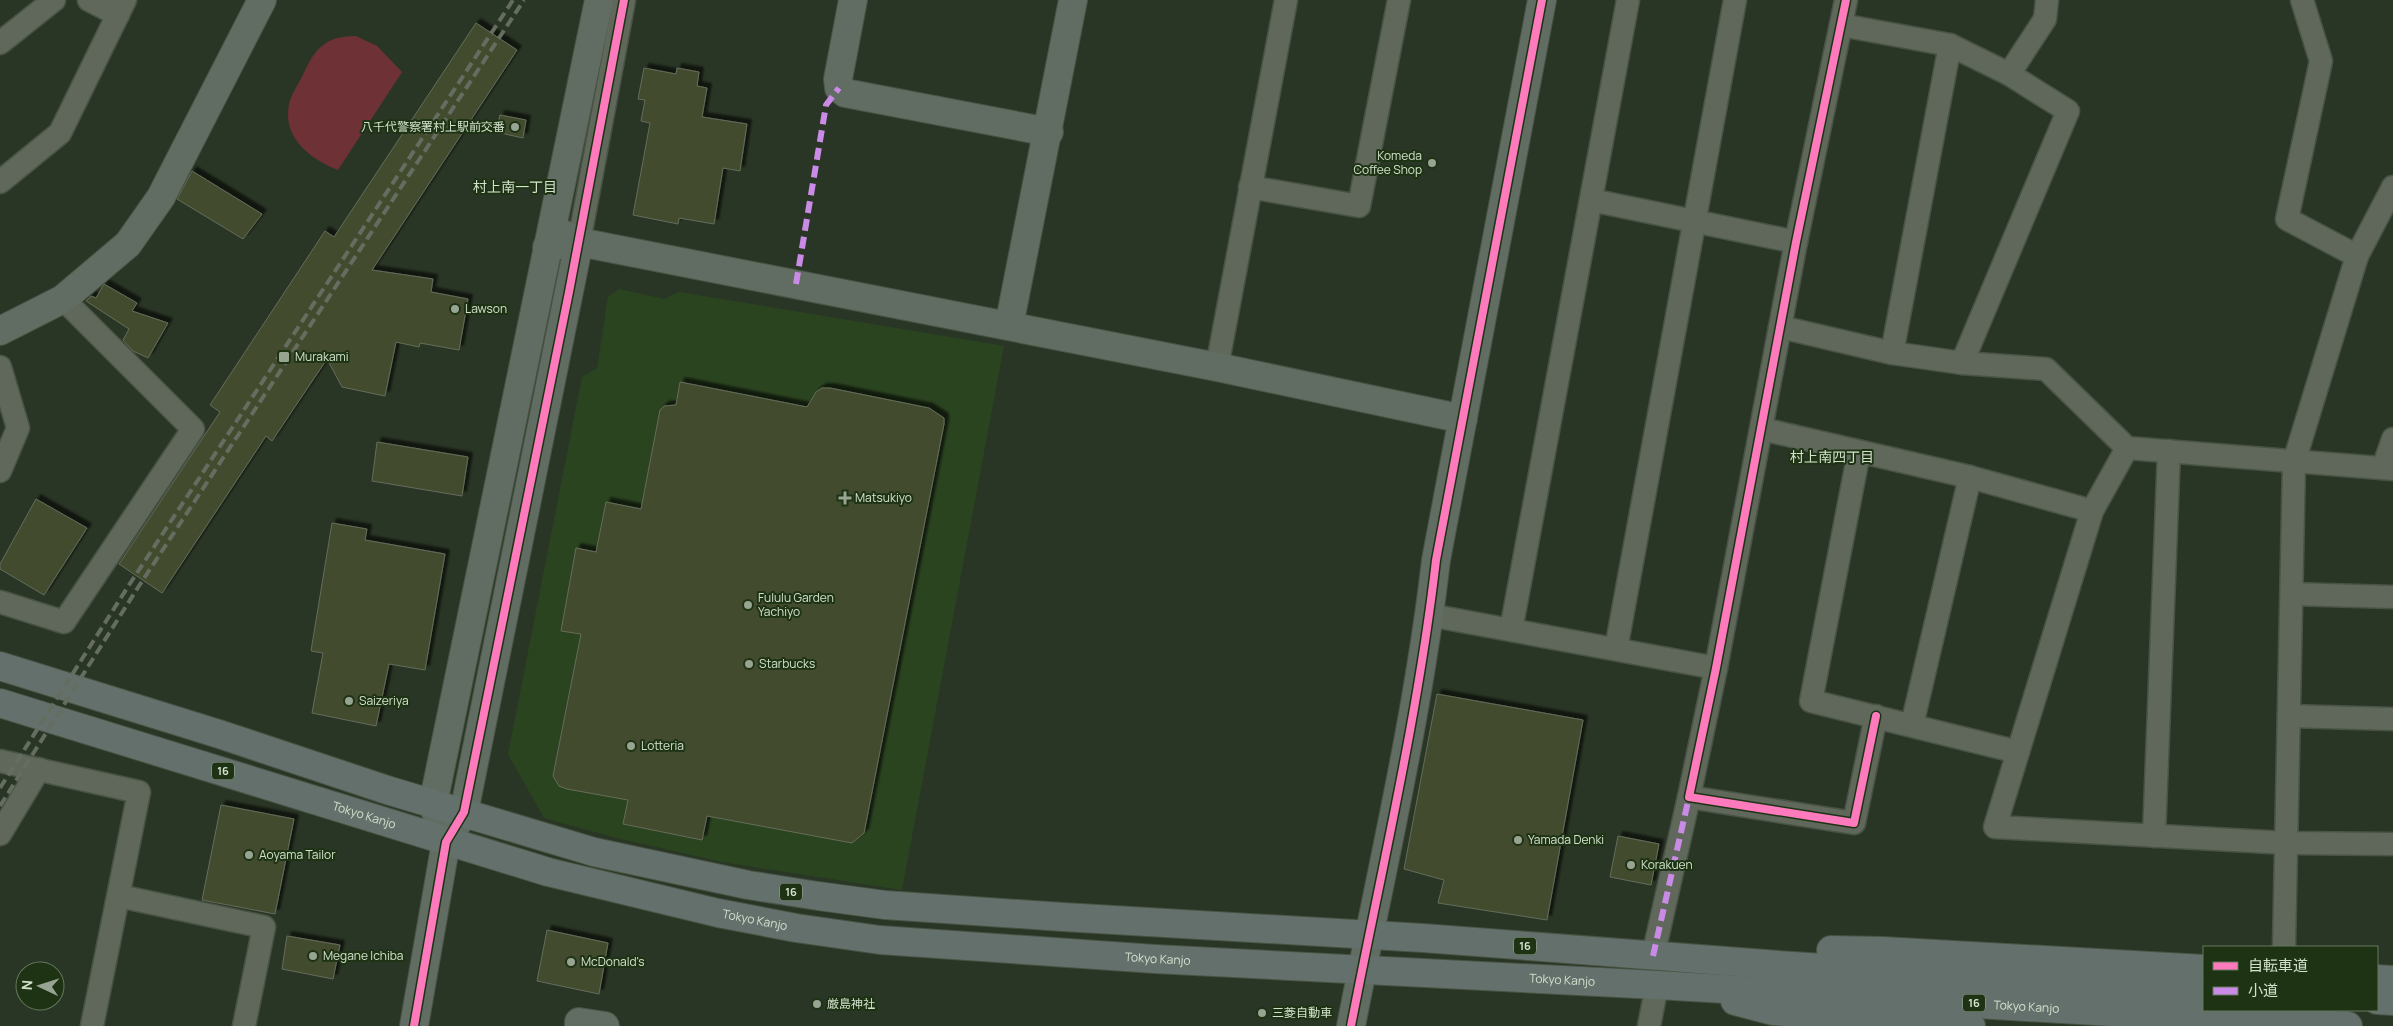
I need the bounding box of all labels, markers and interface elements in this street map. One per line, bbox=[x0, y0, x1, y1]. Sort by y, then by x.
place label: 八千代警察署村上駅前交番 bbox=[361, 118, 505, 135]
marker: 八千代警察署村上駅前交番 bbox=[509, 121, 521, 133]
place label: Komeda Coffee Shop bbox=[1353, 147, 1422, 178]
marker: Komeda Coffee Shop bbox=[1426, 157, 1438, 169]
district label: 村上南一丁目 bbox=[473, 177, 557, 196]
place label: Lawson bbox=[465, 300, 507, 317]
marker: Lawson bbox=[449, 303, 461, 315]
place label: Murakami bbox=[295, 348, 349, 365]
marker: Murakami bbox=[277, 350, 291, 364]
district label: 村上南四丁目 bbox=[1790, 447, 1874, 466]
place label: Matsukiyo bbox=[855, 489, 912, 506]
marker: Matsukiyo bbox=[839, 492, 851, 504]
place label: Fululu Garden Yachiyo bbox=[758, 589, 834, 620]
marker: Fululu Garden Yachiyo bbox=[742, 599, 754, 611]
place label: Starbucks bbox=[759, 655, 815, 672]
marker: Starbucks bbox=[743, 658, 755, 670]
place label: Saizeriya bbox=[359, 692, 409, 709]
marker: Saizeriya bbox=[343, 695, 355, 707]
place label: Lotteria bbox=[641, 737, 684, 754]
marker: Lotteria bbox=[625, 740, 637, 752]
road number: 16 bbox=[212, 762, 234, 779]
street label: Tokyo Kanjo bbox=[330, 797, 398, 833]
place label: Yamada Denki bbox=[1528, 831, 1604, 848]
marker: Yamada Denki bbox=[1512, 834, 1524, 846]
place label: Aoyama Tailor bbox=[259, 846, 336, 863]
marker: Aoyama Tailor bbox=[243, 849, 255, 861]
place label: Korakuen bbox=[1641, 856, 1693, 873]
marker: Korakuen bbox=[1625, 859, 1637, 871]
road number: 16 bbox=[780, 884, 802, 900]
street label: Tokyo Kanjo bbox=[721, 905, 789, 934]
road number: 16 bbox=[1514, 938, 1536, 954]
legend bbox=[2203, 946, 2378, 1011]
place label: Megane Ichiba bbox=[323, 947, 404, 964]
street label: Tokyo Kanjo bbox=[1124, 948, 1191, 969]
marker: Megane Ichiba bbox=[307, 950, 319, 962]
place label: McDonald's bbox=[581, 953, 645, 970]
text: 自転車道 bbox=[2248, 955, 2308, 976]
marker: McDonald's bbox=[565, 956, 577, 968]
north arrow bbox=[15, 961, 65, 1011]
street label: Tokyo Kanjo bbox=[1529, 969, 1596, 990]
text: N bbox=[17, 979, 36, 991]
text: 小道 bbox=[2248, 980, 2278, 1001]
road number: 16 bbox=[1963, 994, 1985, 1011]
place label: 厳島神社 bbox=[827, 995, 875, 1012]
street label: Tokyo Kanjo bbox=[1993, 996, 2060, 1017]
marker: 厳島神社 bbox=[811, 998, 823, 1010]
place label: 三菱自動車 bbox=[1272, 1004, 1332, 1021]
marker: 三菱自動車 bbox=[1256, 1007, 1268, 1019]

